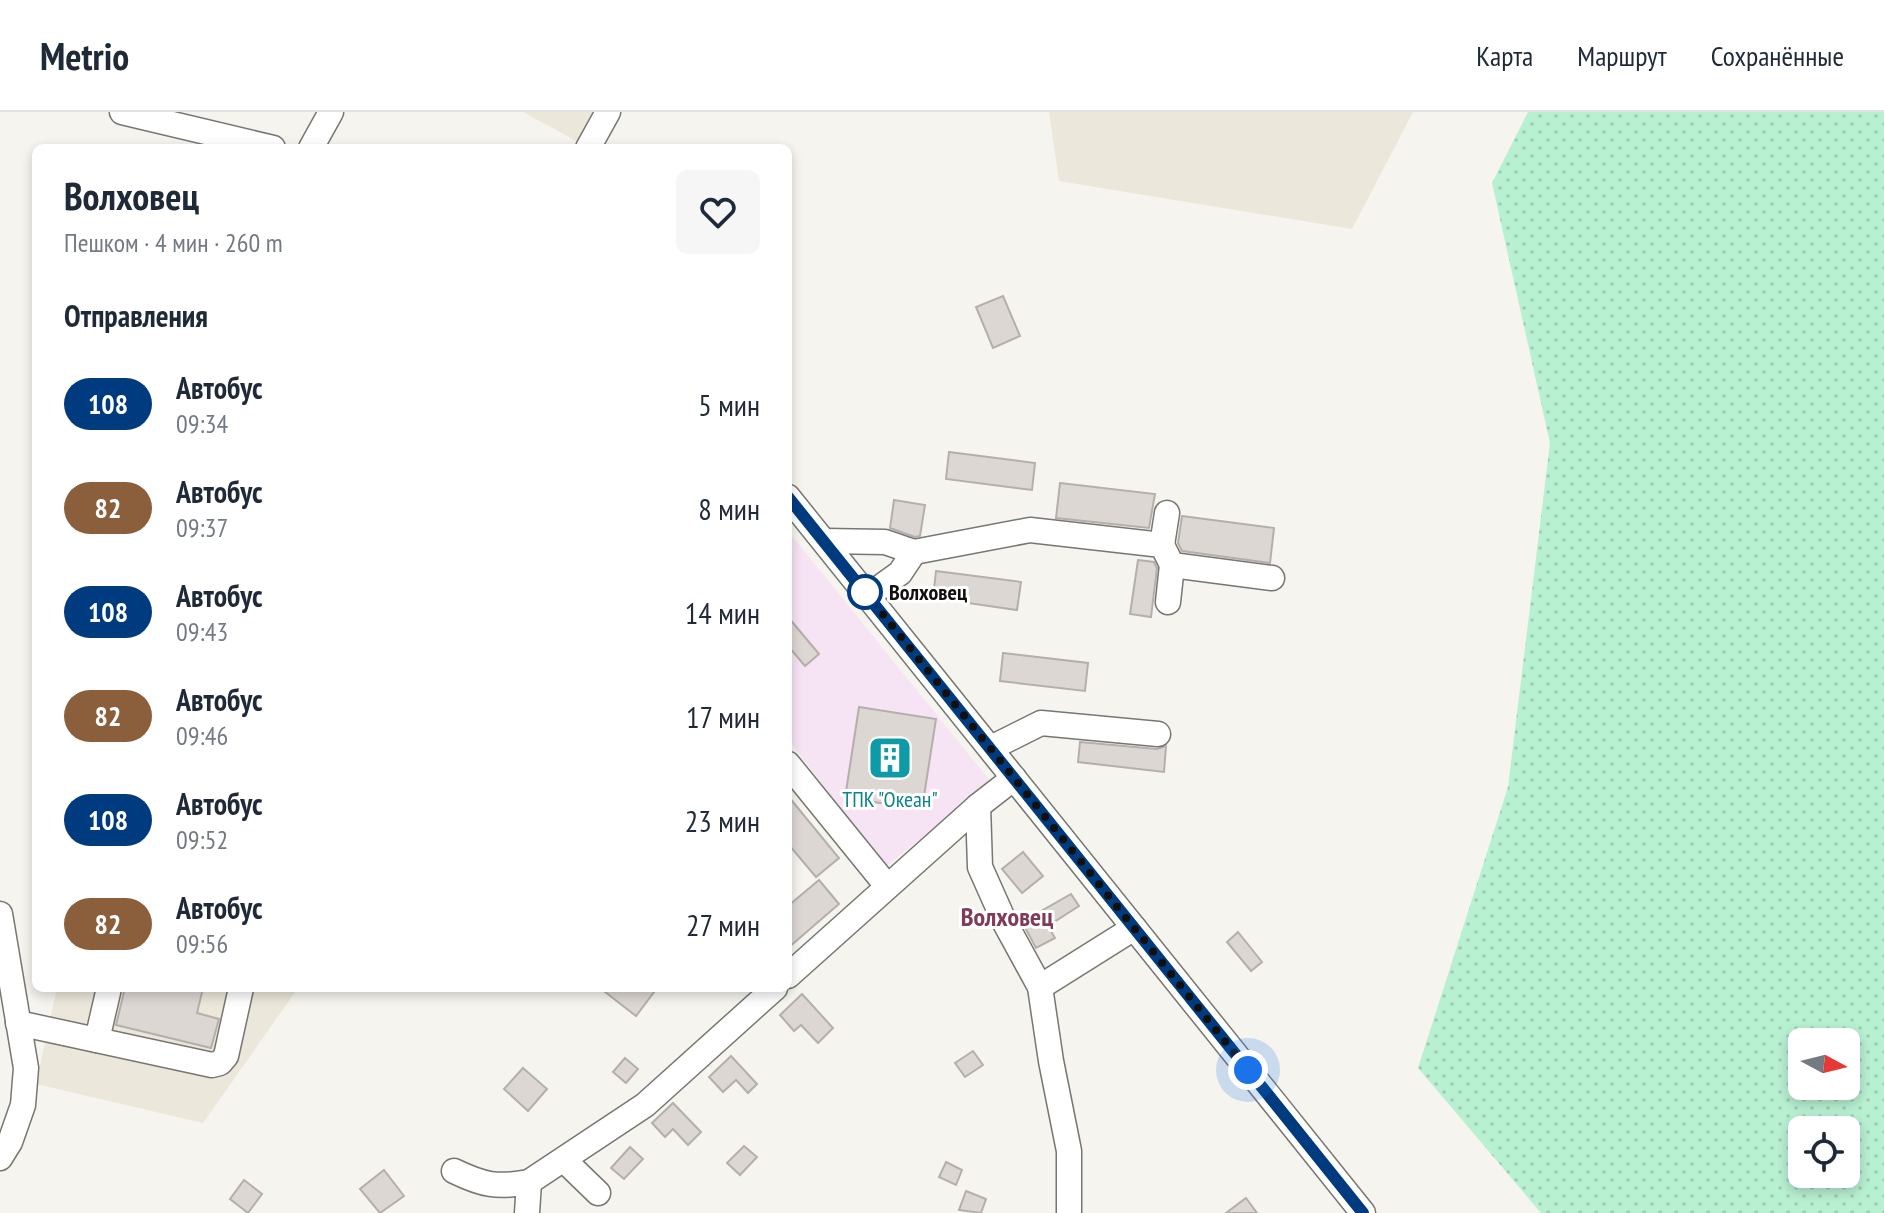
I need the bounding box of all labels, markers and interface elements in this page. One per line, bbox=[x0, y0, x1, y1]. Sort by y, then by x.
text: Metrio bbox=[40, 31, 129, 80]
text: Карта bbox=[1476, 37, 1533, 74]
text: Маршрут bbox=[1577, 37, 1667, 74]
text: Сохранённые bbox=[1711, 37, 1844, 74]
button: heart bbox=[676, 170, 760, 254]
text: Волховец bbox=[64, 171, 199, 220]
text: Пешком · 4 мин · 260 m bbox=[64, 226, 283, 259]
text: Отправления bbox=[64, 296, 208, 335]
text: Автобус bbox=[176, 368, 263, 407]
text: 108 bbox=[88, 385, 128, 422]
text: 5 мин bbox=[698, 385, 760, 424]
text: 09:34 bbox=[176, 407, 228, 440]
text: Автобус bbox=[176, 472, 263, 511]
text: 82 bbox=[95, 489, 121, 526]
text: 8 мин bbox=[698, 489, 760, 528]
text: 09:37 bbox=[176, 511, 228, 544]
marker: Волховец bbox=[848, 575, 882, 609]
text: Автобус bbox=[176, 576, 263, 615]
place label: Волховец bbox=[889, 578, 967, 606]
text: 108 bbox=[88, 593, 128, 630]
text: 14 мин bbox=[685, 593, 760, 632]
text: 09:43 bbox=[176, 615, 228, 648]
text: Автобус bbox=[176, 680, 263, 719]
text: 82 bbox=[95, 697, 121, 734]
text: 17 мин bbox=[686, 697, 760, 736]
text: 09:46 bbox=[176, 719, 228, 752]
building icon: ТПК "Океан" bbox=[866, 734, 914, 782]
text: Автобус bbox=[176, 784, 263, 823]
place label: ТПК "Океан" bbox=[842, 785, 938, 813]
text: 108 bbox=[88, 801, 128, 838]
text: 23 мин bbox=[685, 801, 760, 840]
text: 09:52 bbox=[176, 823, 228, 856]
text: Автобус bbox=[176, 888, 263, 927]
district label: Волховец bbox=[961, 900, 1053, 933]
text: 82 bbox=[95, 905, 121, 942]
text: 27 мин bbox=[686, 905, 760, 944]
text: 09:56 bbox=[176, 927, 228, 960]
north arrow bbox=[1788, 1028, 1860, 1100]
map controls bbox=[1788, 1028, 1860, 1188]
your location bbox=[1228, 1050, 1268, 1090]
button: locate bbox=[1788, 1116, 1860, 1188]

